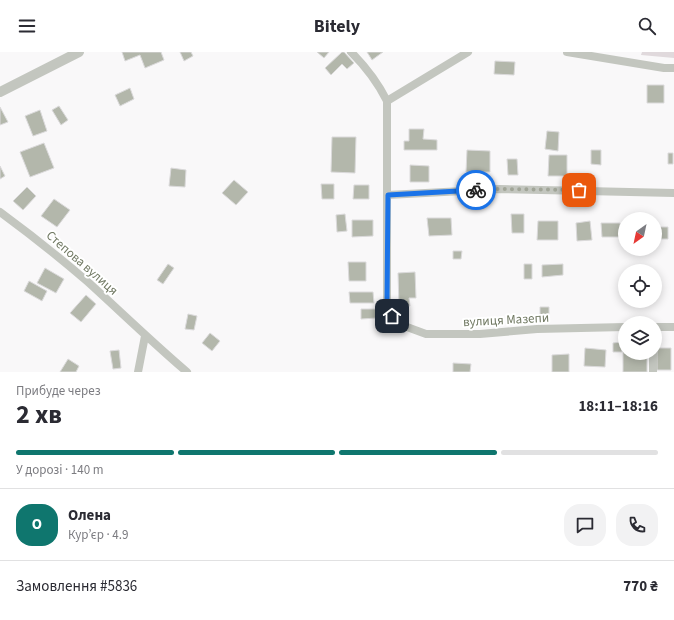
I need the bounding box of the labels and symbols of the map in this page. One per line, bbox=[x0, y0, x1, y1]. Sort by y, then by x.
courier bbox=[456, 170, 496, 210]
pin bbox=[562, 173, 596, 207]
north arrow bbox=[618, 212, 662, 256]
street label: Степова вулиця bbox=[42, 227, 122, 299]
pin bbox=[375, 299, 409, 333]
street label: вулиця Мазепи bbox=[462, 309, 550, 331]

